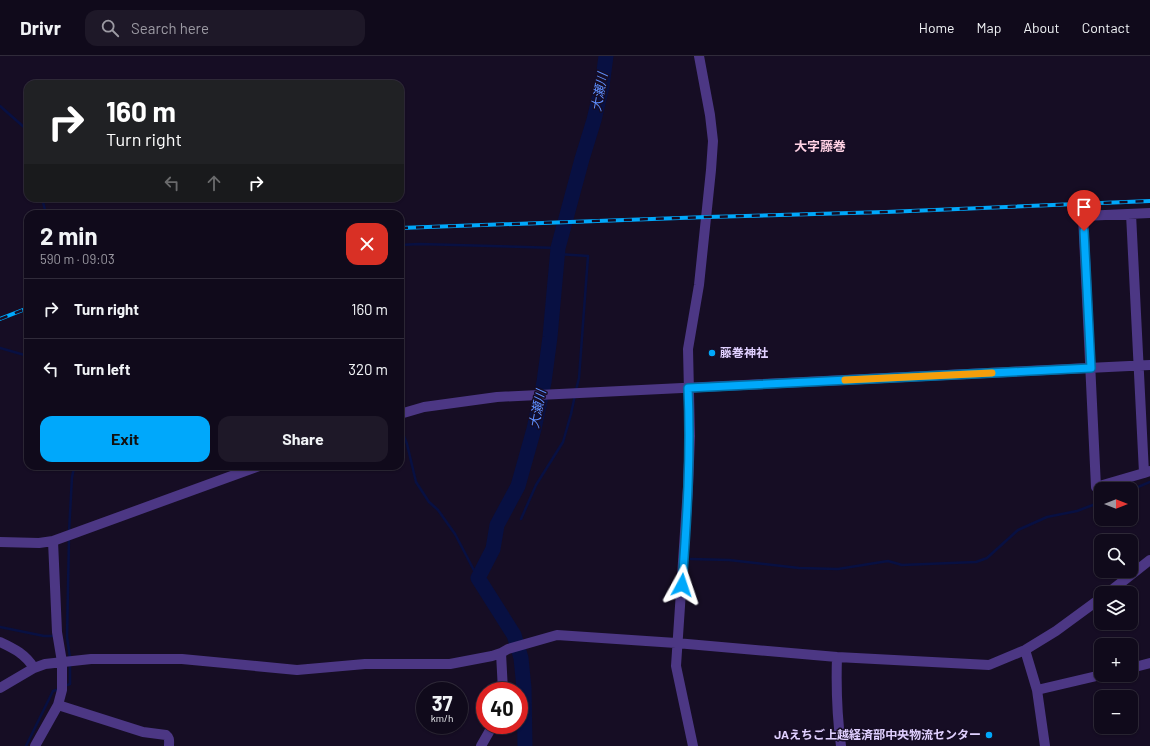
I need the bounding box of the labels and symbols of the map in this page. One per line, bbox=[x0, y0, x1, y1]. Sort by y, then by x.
water label: 大瀬川 bbox=[588, 69, 611, 113]
district label: 大字藤巻 bbox=[794, 138, 846, 154]
pin bbox=[1067, 190, 1101, 231]
place label: 藤巻神社 bbox=[720, 345, 768, 359]
marker: 藤巻神社 bbox=[707, 348, 717, 358]
water label: 大瀬川 bbox=[525, 386, 549, 430]
north arrow bbox=[1094, 482, 1138, 526]
position arrow bbox=[661, 564, 703, 606]
speed limit sign: 40 bbox=[476, 682, 528, 734]
place label: JAえちご上越経済部中央物流センター bbox=[774, 727, 981, 741]
marker: JAえちご上越経済部中央物流センター bbox=[984, 730, 994, 740]

